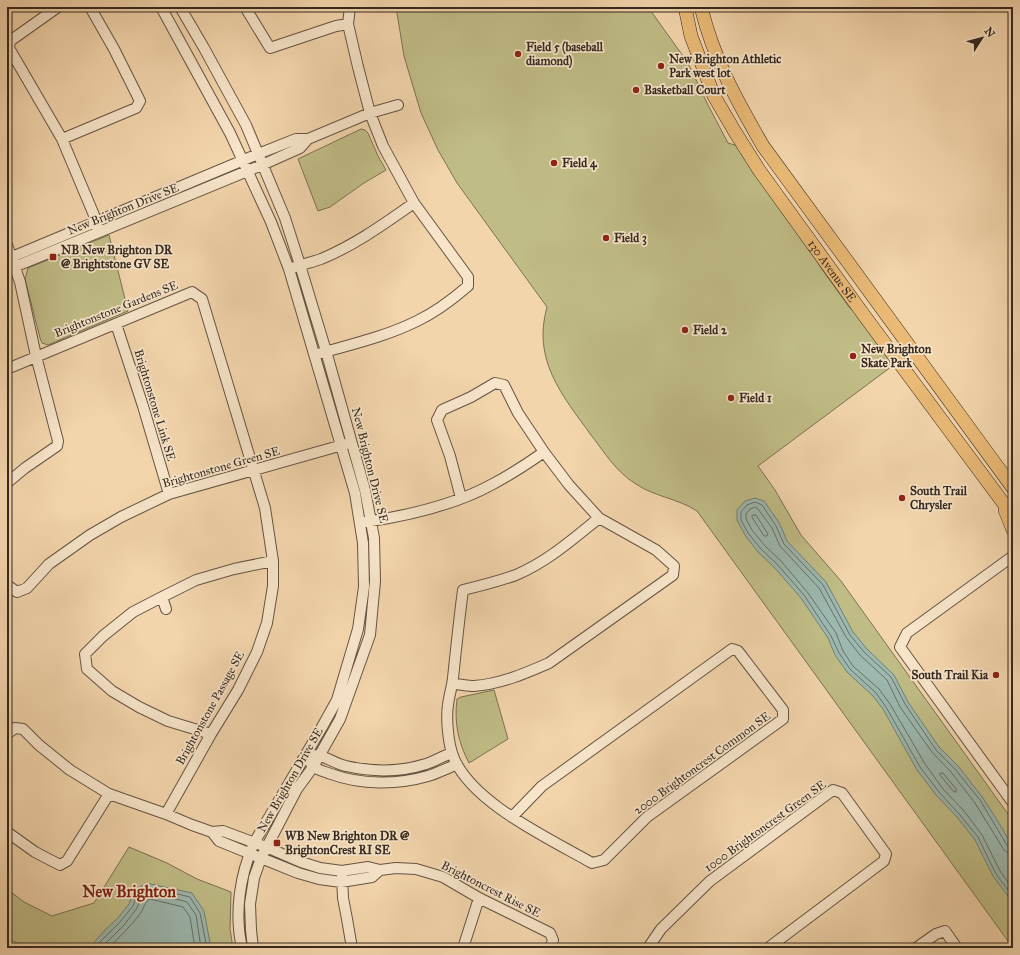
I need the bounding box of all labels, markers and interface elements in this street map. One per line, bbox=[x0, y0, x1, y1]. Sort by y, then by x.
north arrow bbox=[962, 18, 1002, 58]
text: N bbox=[982, 25, 998, 41]
place label: Field 5 (baseball diamond) bbox=[526, 40, 604, 69]
marker: Field 5 (baseball diamond) bbox=[513, 49, 523, 59]
place label: New Brighton Athletic Park west lot bbox=[669, 52, 781, 80]
marker: New Brighton Athletic Park west lot bbox=[656, 61, 666, 71]
place label: Basketball Court bbox=[644, 83, 726, 97]
marker: Basketball Court bbox=[631, 85, 641, 95]
place label: Field 4 bbox=[562, 156, 598, 171]
marker: Field 4 bbox=[549, 158, 559, 168]
street label: New Brighton Drive SE bbox=[65, 180, 181, 239]
place label: Field 3 bbox=[614, 231, 647, 246]
marker: Field 3 bbox=[601, 233, 611, 243]
street label: 130 Avenue SE bbox=[805, 237, 859, 305]
place label: NB New Brighton DR @ Brightstone GV SE bbox=[61, 243, 173, 272]
marker: NB New Brighton DR @ Brightstone GV SE bbox=[48, 252, 58, 262]
street label: Brightonstone Gardens SE bbox=[52, 278, 181, 341]
place label: Field 2 bbox=[693, 323, 728, 337]
marker: Field 2 bbox=[680, 325, 690, 335]
place label: New Brighton Skate Park bbox=[861, 342, 932, 370]
street label: Brightonstone Link SE bbox=[130, 348, 179, 463]
marker: New Brighton Skate Park bbox=[848, 351, 858, 361]
place label: Field 1 bbox=[739, 391, 772, 405]
marker: Field 1 bbox=[726, 393, 736, 403]
street label: New Brighton Drive SE bbox=[348, 406, 391, 525]
street label: Brightonstone Green SE bbox=[161, 443, 282, 491]
place label: South Trail Chrysler bbox=[910, 484, 968, 513]
marker: South Trail Chrysler bbox=[897, 493, 907, 503]
street label: Brightonstone Passage SE bbox=[173, 648, 248, 768]
place label: South Trail Kia bbox=[912, 668, 989, 682]
marker: South Trail Kia bbox=[991, 670, 1001, 680]
street label: 2000 Brightoncrest Common SE bbox=[631, 709, 774, 818]
street label: New Brighton Drive SE bbox=[254, 725, 327, 835]
street label: 1000 Brightoncrest Green SE bbox=[702, 777, 829, 876]
place label: WB New Brighton DR @ BrightonCrest RI SE bbox=[285, 829, 410, 858]
marker: WB New Brighton DR @ BrightonCrest RI SE bbox=[272, 838, 282, 848]
street label: Brightoncrest Rise SE bbox=[439, 858, 543, 921]
district label: New Brighton bbox=[82, 882, 176, 902]

